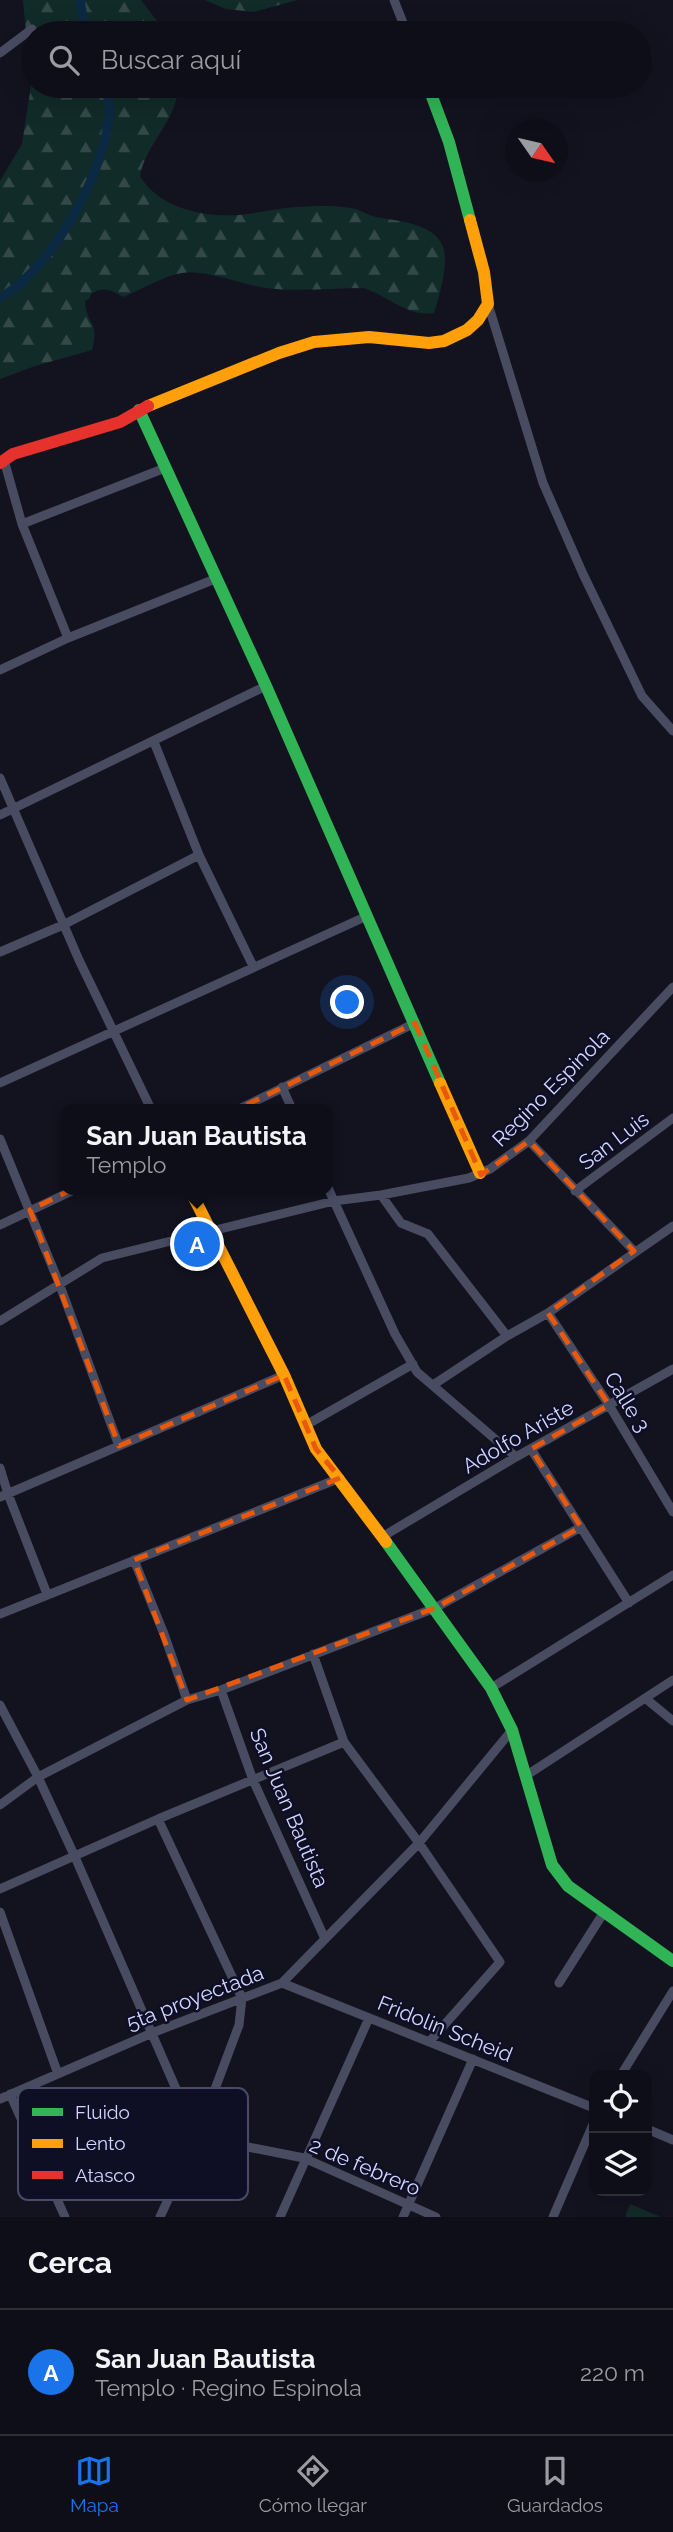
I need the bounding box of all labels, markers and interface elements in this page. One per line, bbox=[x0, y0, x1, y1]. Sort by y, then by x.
search box bbox=[21, 21, 652, 98]
icon: search bbox=[45, 41, 83, 79]
text: Buscar aquí bbox=[101, 45, 241, 75]
north arrow bbox=[505, 119, 568, 182]
your location bbox=[330, 985, 364, 1019]
street label: Regino Espinola bbox=[487, 1024, 615, 1152]
popup bbox=[60, 1104, 333, 1195]
street label: San Luis bbox=[574, 1106, 654, 1175]
text: San Juan Bautista bbox=[86, 1121, 307, 1151]
text: Templo bbox=[86, 1151, 166, 1178]
pin: A bbox=[174, 1218, 220, 1270]
street label: Calle 3 bbox=[599, 1367, 656, 1436]
street label: Adolfo Ariste bbox=[458, 1395, 578, 1478]
street label: San Juan Bautista bbox=[245, 1724, 334, 1891]
street label: 5ta proyectada bbox=[123, 1960, 267, 2035]
street label: Fridolin Scheid bbox=[374, 1990, 516, 2067]
map controls bbox=[589, 2070, 652, 2196]
button: locate bbox=[589, 2070, 652, 2133]
legend bbox=[18, 2088, 248, 2200]
text: Fluido bbox=[75, 2101, 130, 2123]
text: Lento bbox=[75, 2132, 126, 2154]
street label: 2 de febrero bbox=[306, 2132, 424, 2201]
button: layers bbox=[589, 2133, 652, 2196]
text: Atasco bbox=[75, 2164, 135, 2186]
text: Cerca bbox=[28, 2245, 112, 2280]
text: San Juan Bautista bbox=[95, 2344, 315, 2374]
text: A bbox=[43, 2359, 59, 2386]
text: 220 m bbox=[580, 2359, 645, 2386]
text: Templo · Regino Espinola bbox=[95, 2374, 362, 2401]
tab: Mapa bbox=[70, 2452, 119, 2516]
tab: Cómo llegar bbox=[259, 2452, 367, 2516]
tab: Guardados bbox=[507, 2452, 603, 2516]

